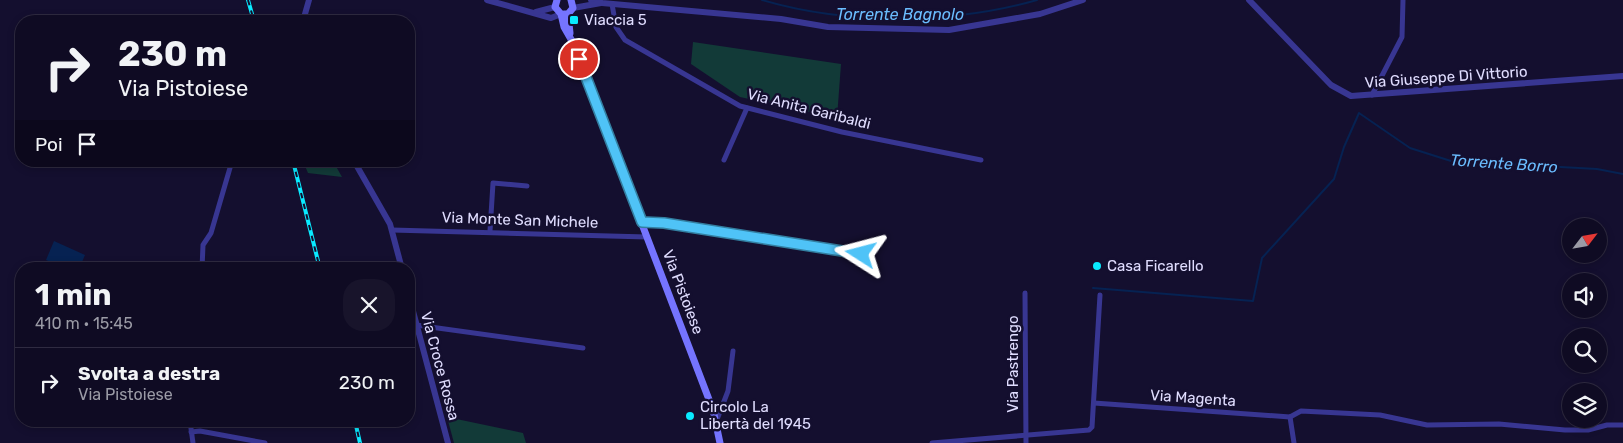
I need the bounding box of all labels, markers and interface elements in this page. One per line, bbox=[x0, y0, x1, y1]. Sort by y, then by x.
water label: Torrente Bagnolo bbox=[836, 5, 964, 24]
place label: Viaccia 5 bbox=[584, 11, 647, 29]
marker: Viaccia 5 bbox=[568, 14, 580, 26]
text: 230 m bbox=[118, 33, 227, 75]
icon: right bbox=[35, 35, 100, 100]
pin bbox=[558, 38, 600, 80]
icon: arrive bbox=[565, 45, 593, 73]
street label: Via Giuseppe Di Vittorio bbox=[1364, 62, 1528, 92]
text: Via Pistoiese bbox=[118, 75, 248, 102]
street label: Via Anita Garibaldi bbox=[745, 85, 873, 133]
icon: arrive bbox=[73, 130, 101, 158]
text: Poi bbox=[35, 133, 63, 156]
water label: Torrente Borro bbox=[1450, 150, 1558, 177]
street label: Via Monte San Michele bbox=[441, 208, 599, 232]
north arrow bbox=[1562, 218, 1608, 262]
map controls bbox=[1562, 218, 1607, 428]
position arrow bbox=[834, 227, 886, 279]
street label: Via Pistoiese bbox=[659, 247, 707, 337]
place label: Casa Ficarello bbox=[1107, 257, 1204, 275]
marker: Casa Ficarello bbox=[1091, 260, 1103, 272]
button: sound bbox=[1562, 273, 1607, 318]
text: 1 min bbox=[35, 277, 112, 313]
button: close bbox=[343, 279, 395, 331]
street label: Via Croce Rossa bbox=[417, 310, 463, 422]
text: 410 m · 15:45 bbox=[35, 314, 133, 333]
street label: Via Pastrengo bbox=[1004, 315, 1022, 413]
button: search bbox=[1562, 328, 1607, 373]
text: Svolta a destra bbox=[78, 362, 220, 385]
icon: right bbox=[35, 369, 63, 397]
text: 230 m bbox=[339, 371, 395, 394]
button: layers bbox=[1562, 383, 1607, 428]
text: Via Pistoiese bbox=[78, 385, 173, 404]
street label: Via Magenta bbox=[1149, 386, 1237, 410]
place label: Circolo La Libertà del 1945 bbox=[700, 398, 811, 433]
marker: Circolo La Libertà del 1945 bbox=[684, 410, 696, 422]

